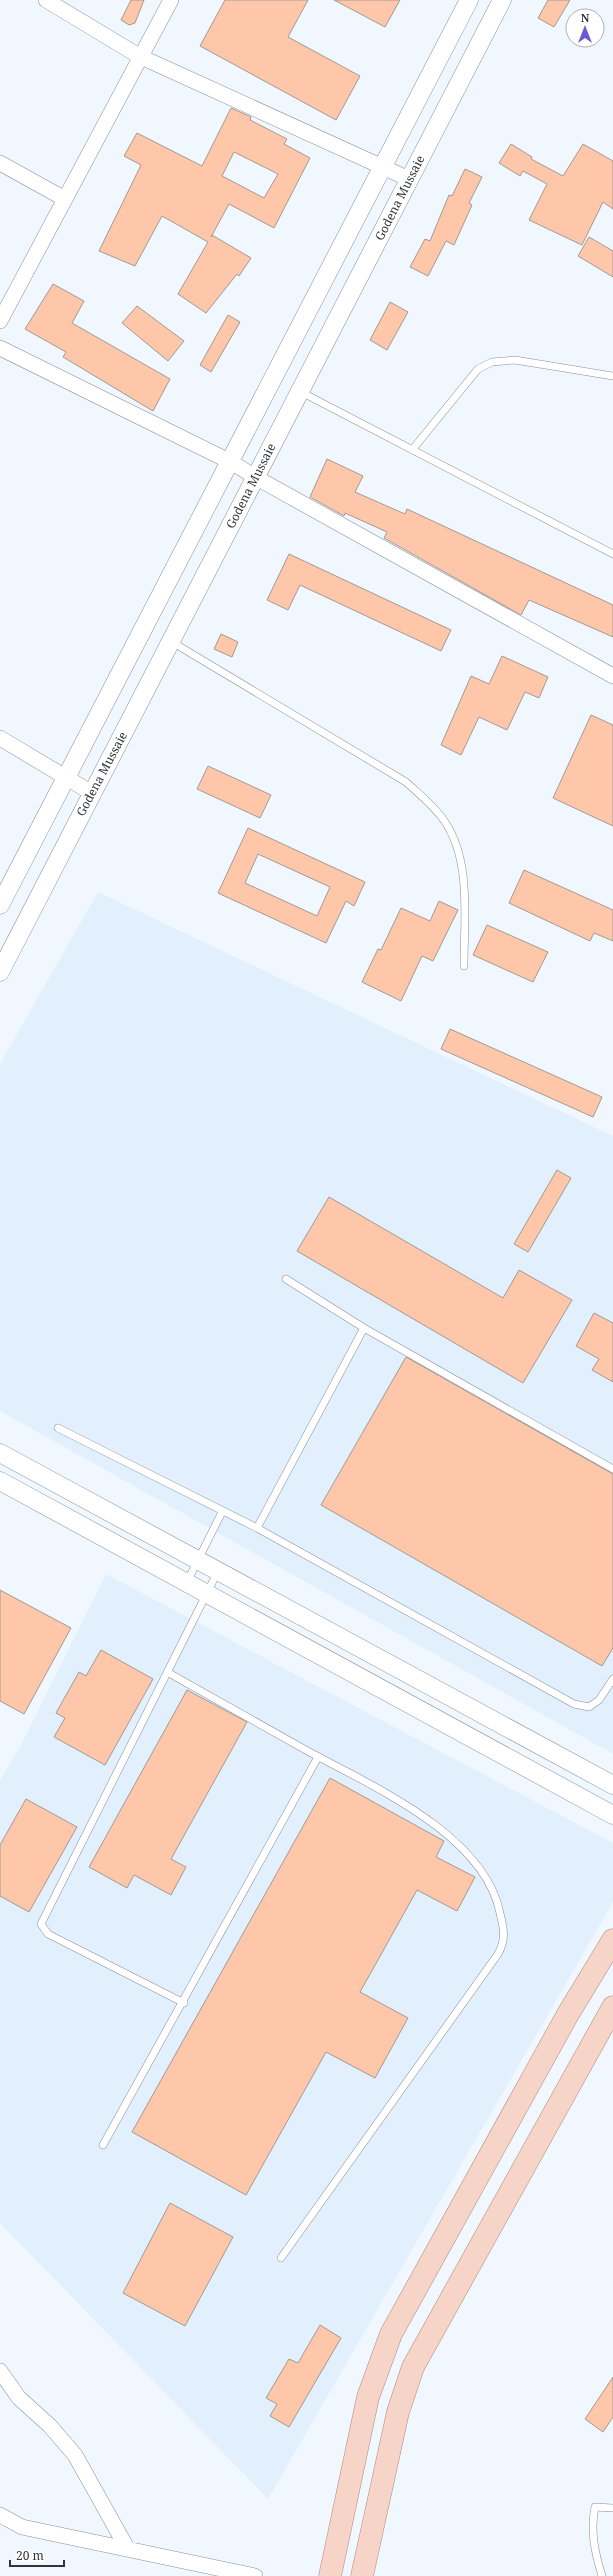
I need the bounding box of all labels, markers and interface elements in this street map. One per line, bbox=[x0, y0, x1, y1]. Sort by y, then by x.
north arrow bbox=[565, 8, 605, 48]
text: N bbox=[581, 10, 590, 25]
street label: Godena Mussaie bbox=[371, 152, 428, 243]
street label: Godena Mussaie bbox=[222, 440, 279, 531]
street label: Godena Mussaie bbox=[72, 728, 131, 819]
scale bar bbox=[10, 2542, 64, 2568]
text: 20 m bbox=[16, 2547, 44, 2564]

